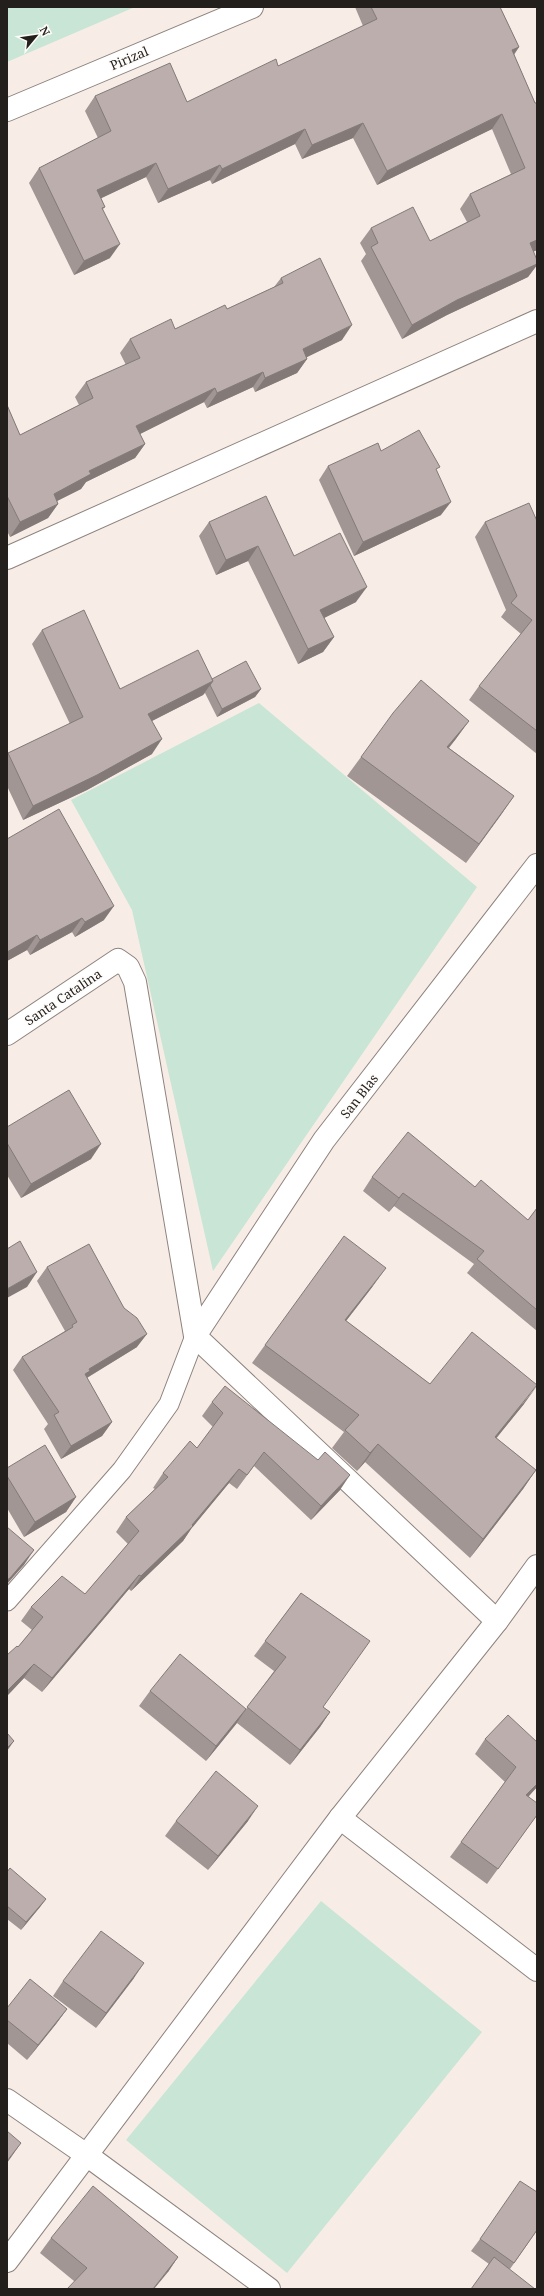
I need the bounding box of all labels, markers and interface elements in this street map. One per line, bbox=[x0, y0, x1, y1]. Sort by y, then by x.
north arrow bbox=[16, 16, 56, 56]
text: N bbox=[37, 23, 54, 39]
street label: Pirizal bbox=[107, 42, 151, 74]
street label: Santa Catalina bbox=[21, 965, 105, 1029]
street label: San Blas bbox=[336, 1070, 382, 1122]

